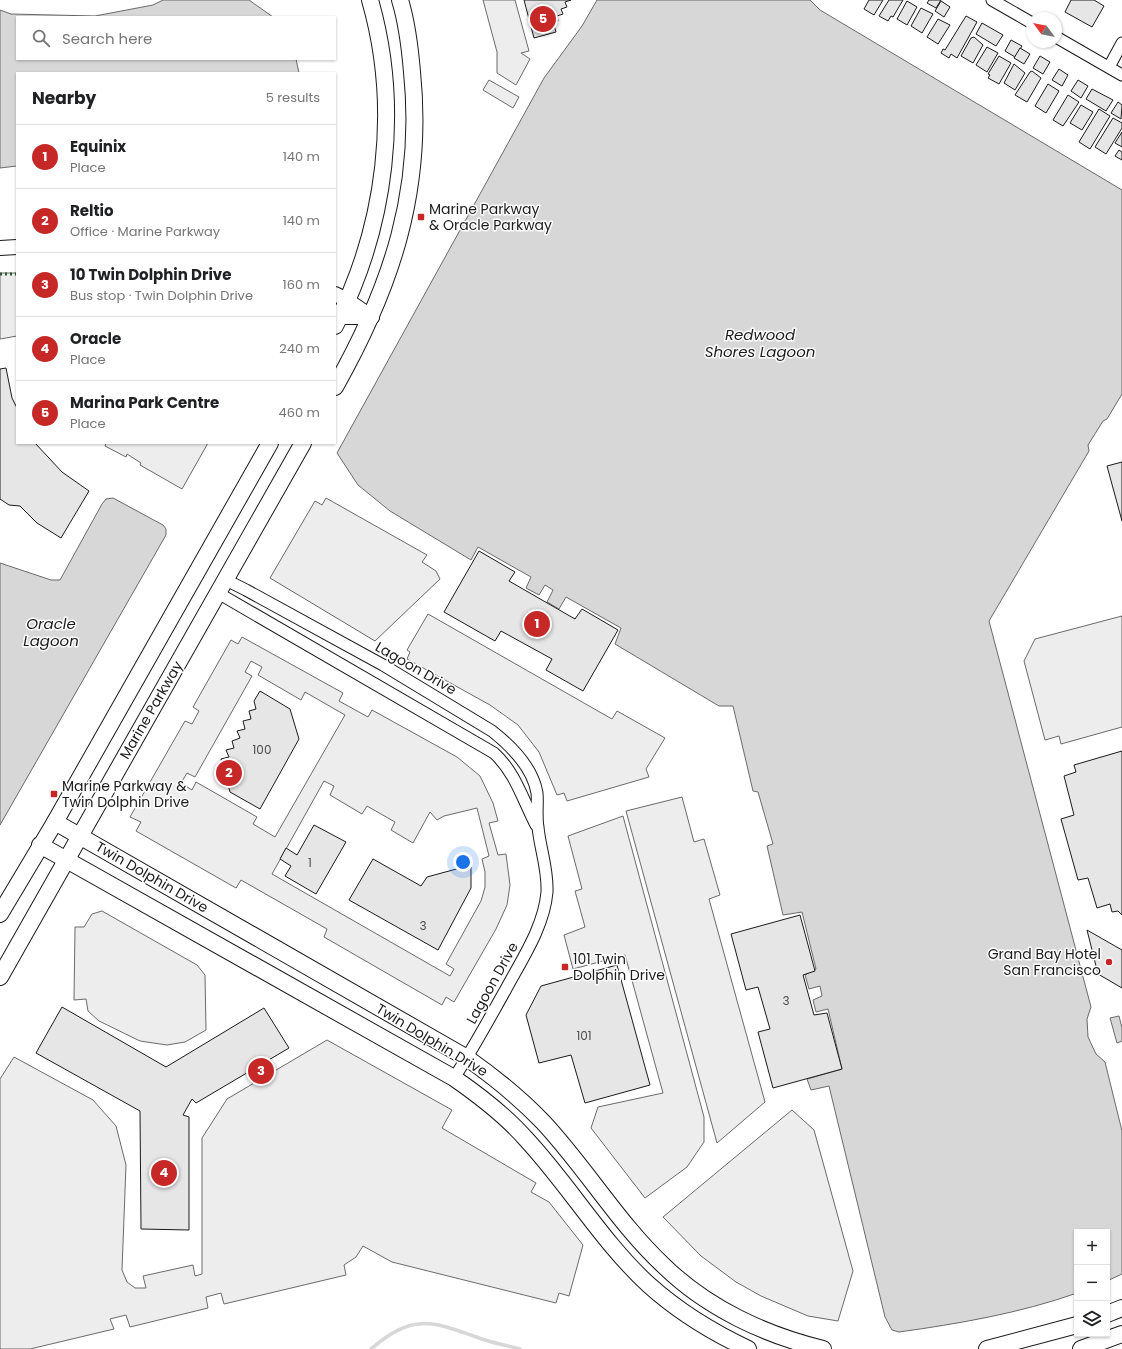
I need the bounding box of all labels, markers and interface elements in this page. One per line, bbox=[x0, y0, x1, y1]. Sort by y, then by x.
pin: 5 bbox=[530, 4, 556, 34]
north arrow bbox=[1026, 12, 1062, 48]
search box bbox=[16, 16, 336, 60]
icon: search bbox=[30, 27, 52, 49]
text: Search here bbox=[62, 28, 152, 49]
text: Nearby bbox=[32, 86, 96, 110]
text: 5 results bbox=[266, 88, 320, 107]
text: Equinix bbox=[70, 136, 126, 157]
text: 1 bbox=[43, 147, 47, 166]
text: 140 m bbox=[283, 147, 320, 166]
text: Place bbox=[70, 158, 105, 177]
place label: Marine Parkway & Oracle Parkway bbox=[429, 199, 552, 235]
text: Reltio bbox=[70, 200, 114, 221]
text: 2 bbox=[41, 211, 49, 230]
text: 140 m bbox=[283, 211, 320, 230]
marker: Marine Parkway & Oracle Parkway bbox=[416, 212, 426, 222]
text: Office · Marine Parkway bbox=[70, 222, 220, 241]
text: 10 Twin Dolphin Drive bbox=[70, 264, 231, 285]
text: 3 bbox=[41, 275, 49, 294]
text: 160 m bbox=[283, 275, 320, 294]
text: Bus stop · Twin Dolphin Drive bbox=[70, 286, 253, 305]
water label: Redwood Shores Lagoon bbox=[705, 324, 815, 362]
text: Oracle bbox=[70, 328, 121, 349]
text: 4 bbox=[41, 339, 49, 358]
text: 240 m bbox=[279, 339, 320, 358]
text: Place bbox=[70, 350, 105, 369]
text: Marina Park Centre bbox=[70, 392, 219, 413]
text: 5 bbox=[41, 403, 49, 422]
text: 460 m bbox=[279, 403, 320, 422]
text: Place bbox=[70, 414, 105, 433]
pin: 1 bbox=[524, 609, 550, 639]
water label: Oracle Lagoon bbox=[23, 613, 79, 651]
street label: Lagoon Drive bbox=[372, 637, 461, 699]
street label: Marine Parkway bbox=[115, 657, 187, 763]
house number: 100 bbox=[253, 741, 271, 758]
pin: 2 bbox=[216, 758, 242, 788]
place label: Marine Parkway & Twin Dolphin Drive bbox=[62, 776, 189, 812]
marker: Marine Parkway & Twin Dolphin Drive bbox=[49, 789, 59, 799]
street label: Twin Dolphin Drive bbox=[92, 837, 212, 918]
your location bbox=[453, 852, 473, 872]
house number: 1 bbox=[308, 854, 312, 871]
house number: 3 bbox=[419, 917, 427, 934]
street label: Lagoon Drive bbox=[461, 938, 523, 1028]
place label: Grand Bay Hotel San Francisco bbox=[988, 944, 1101, 980]
place label: 101 Twin Dolphin Drive bbox=[573, 949, 665, 985]
marker: Grand Bay Hotel San Francisco bbox=[1104, 957, 1114, 967]
marker: 101 Twin Dolphin Drive bbox=[560, 962, 570, 972]
house number: 3 bbox=[782, 992, 790, 1009]
street label: Twin Dolphin Drive bbox=[372, 999, 492, 1081]
house number: 101 bbox=[576, 1027, 592, 1044]
pin: 3 bbox=[248, 1056, 274, 1086]
pin: 4 bbox=[151, 1158, 177, 1188]
map controls bbox=[1074, 1229, 1110, 1337]
button: + bbox=[1074, 1229, 1110, 1265]
button: − bbox=[1074, 1265, 1110, 1301]
button: layers bbox=[1074, 1301, 1110, 1337]

